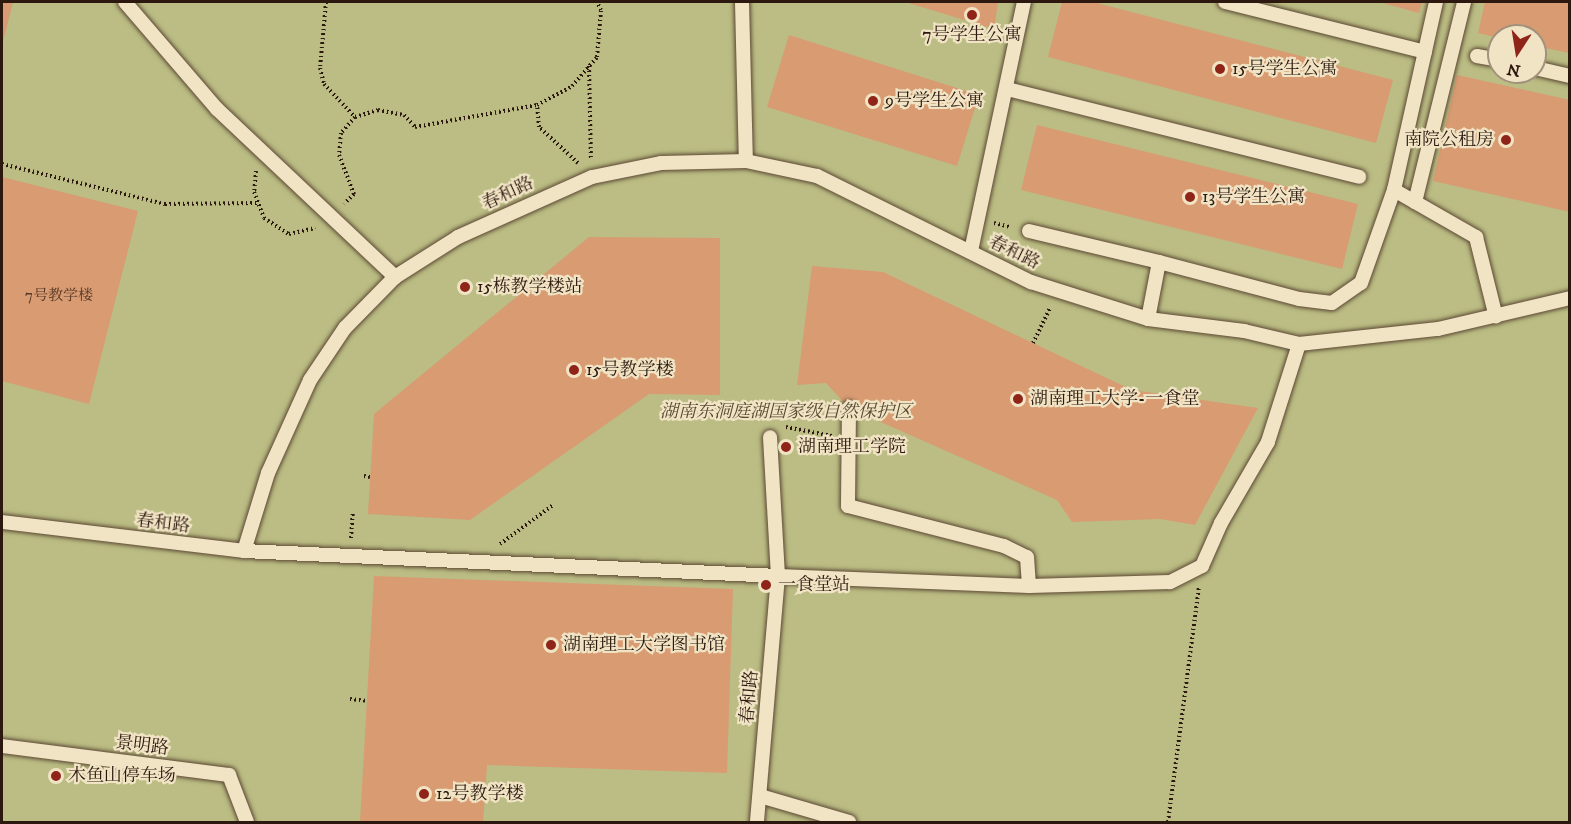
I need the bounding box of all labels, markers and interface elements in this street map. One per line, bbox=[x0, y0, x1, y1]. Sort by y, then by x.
marker: 7号学生公寓 bbox=[965, 8, 979, 22]
place label: 7号学生公寓 bbox=[922, 24, 1022, 46]
north arrow bbox=[1487, 24, 1547, 84]
place label: 15号学生公寓 bbox=[1232, 58, 1337, 80]
text: N bbox=[1505, 59, 1522, 81]
marker: 15号学生公寓 bbox=[1213, 62, 1227, 76]
place label: 9号学生公寓 bbox=[885, 90, 984, 112]
marker: 9号学生公寓 bbox=[866, 94, 880, 108]
place label: 南院公租房 bbox=[1404, 129, 1494, 151]
marker: 南院公租房 bbox=[1499, 133, 1513, 147]
street label: 春和路 bbox=[479, 173, 537, 215]
place label: 13号学生公寓 bbox=[1202, 186, 1305, 208]
marker: 13号学生公寓 bbox=[1183, 190, 1197, 204]
street label: 春和路 bbox=[985, 231, 1043, 275]
place label: 15栋教学楼站 bbox=[477, 276, 582, 298]
marker: 15栋教学楼站 bbox=[458, 280, 472, 294]
house number: 7号教学楼 bbox=[25, 287, 93, 305]
place label: 15号教学楼 bbox=[586, 359, 673, 381]
marker: 15号教学楼 bbox=[567, 363, 581, 377]
place label: 湖南理工大学-一食堂 bbox=[1030, 388, 1199, 410]
marker: 湖南理工大学-一食堂 bbox=[1011, 392, 1025, 406]
park label: 湖南东洞庭湖国家级自然保护区 bbox=[660, 401, 912, 423]
place label: 湖南理工学院 bbox=[798, 436, 906, 458]
marker: 湖南理工学院 bbox=[779, 440, 793, 454]
street label: 春和路 bbox=[135, 510, 191, 538]
place label: 一食堂站 bbox=[778, 574, 850, 596]
marker: 一食堂站 bbox=[759, 578, 773, 592]
place label: 湖南理工大学图书馆 bbox=[563, 634, 725, 656]
marker: 湖南理工大学图书馆 bbox=[544, 638, 558, 652]
street label: 春和路 bbox=[737, 669, 763, 725]
street label: 景明路 bbox=[114, 732, 170, 760]
place label: 木鱼山停车场 bbox=[68, 765, 176, 787]
marker: 木鱼山停车场 bbox=[49, 769, 63, 783]
place label: 12号教学楼 bbox=[436, 783, 523, 805]
marker: 12号教学楼 bbox=[417, 787, 431, 801]

